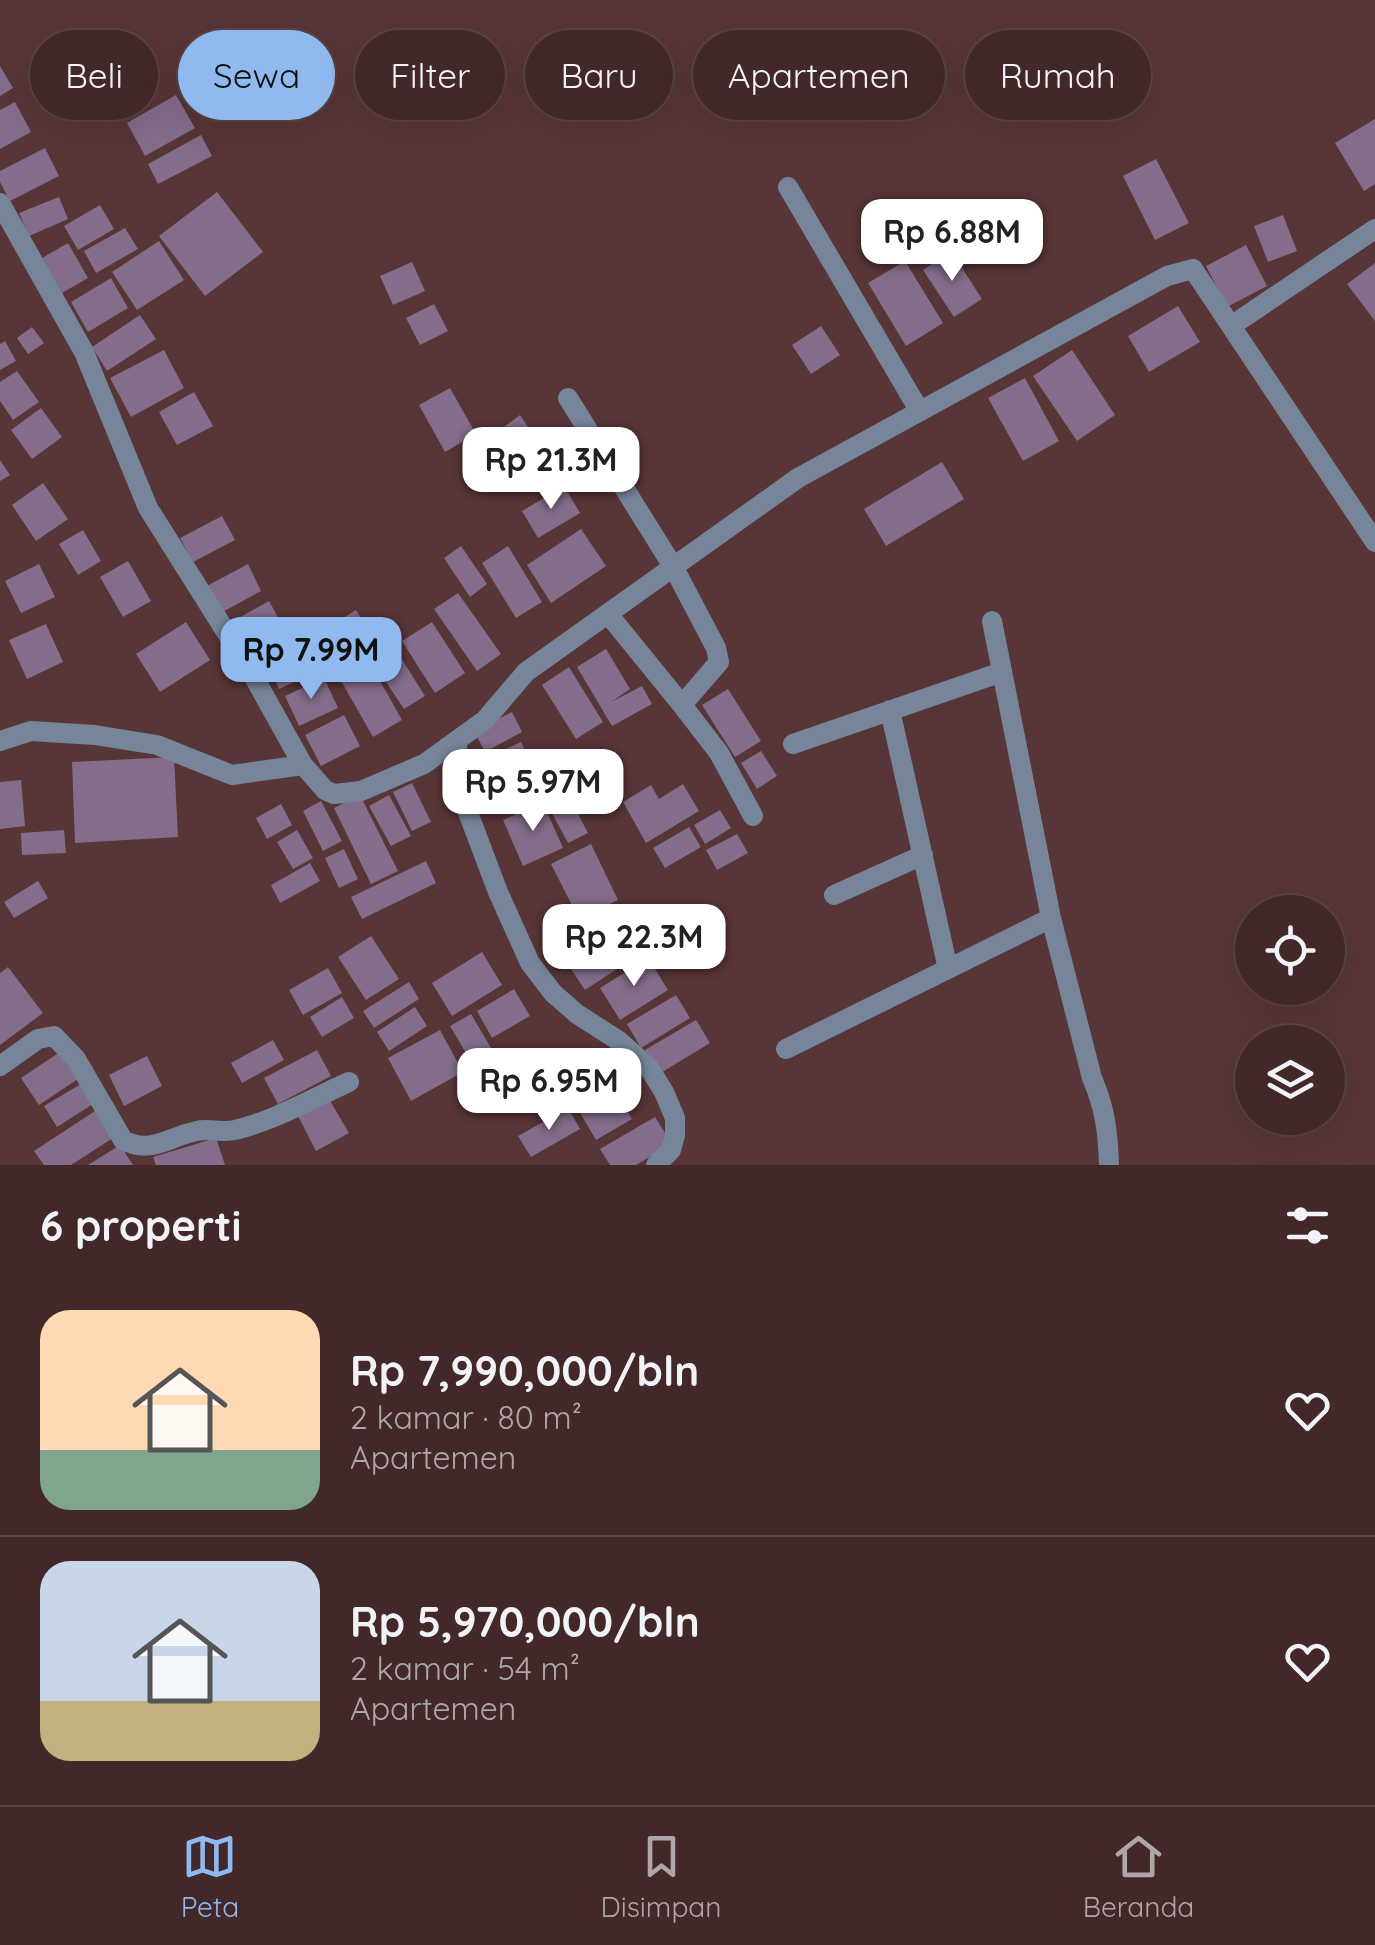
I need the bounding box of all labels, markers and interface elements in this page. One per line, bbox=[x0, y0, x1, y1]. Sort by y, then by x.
chip: Beli bbox=[30, 30, 158, 120]
chip: Sewa bbox=[178, 30, 335, 120]
chip: Filter bbox=[355, 30, 505, 120]
chip: Baru bbox=[525, 30, 673, 120]
chip: Apartemen bbox=[693, 30, 945, 120]
chip: Rumah bbox=[965, 30, 1151, 120]
pin: Rp 6.88M bbox=[849, 199, 1055, 284]
text: Rp 6.88M bbox=[883, 211, 1021, 251]
pin: Rp 21.3M bbox=[448, 427, 654, 512]
text: Rp 21.3M bbox=[484, 439, 618, 479]
pin: Rp 7.99M bbox=[208, 617, 414, 702]
text: Rp 7.99M bbox=[243, 629, 379, 669]
pin: Rp 5.97M bbox=[430, 749, 636, 834]
text: Rp 5.97M bbox=[464, 761, 602, 801]
map controls bbox=[1235, 895, 1345, 1135]
button: locate bbox=[1235, 895, 1345, 1005]
pin: Rp 22.3M bbox=[531, 904, 737, 989]
text: Rp 22.3M bbox=[565, 916, 703, 956]
button: layers bbox=[1235, 1025, 1345, 1135]
pin: Rp 6.95M bbox=[446, 1048, 652, 1133]
text: Rp 6.95M bbox=[479, 1060, 619, 1100]
icon: filters bbox=[1280, 1198, 1335, 1253]
text: 6 properti bbox=[40, 1199, 241, 1252]
text: Rp 7,990,000/bln bbox=[350, 1344, 699, 1397]
icon: home bbox=[120, 1350, 240, 1470]
icon: heart bbox=[1280, 1383, 1335, 1438]
text: 2 kamar · 80 m² bbox=[350, 1397, 582, 1437]
text: Apartemen bbox=[350, 1437, 516, 1477]
text: Rp 5,970,000/bln bbox=[350, 1595, 700, 1648]
icon: home bbox=[120, 1601, 240, 1721]
icon: heart bbox=[1280, 1634, 1335, 1689]
text: 2 kamar · 54 m² bbox=[350, 1648, 580, 1688]
text: Apartemen bbox=[350, 1688, 516, 1728]
tab: Peta bbox=[181, 1829, 239, 1924]
tab: Disimpan bbox=[601, 1829, 722, 1924]
tab: Beranda bbox=[1083, 1829, 1194, 1924]

